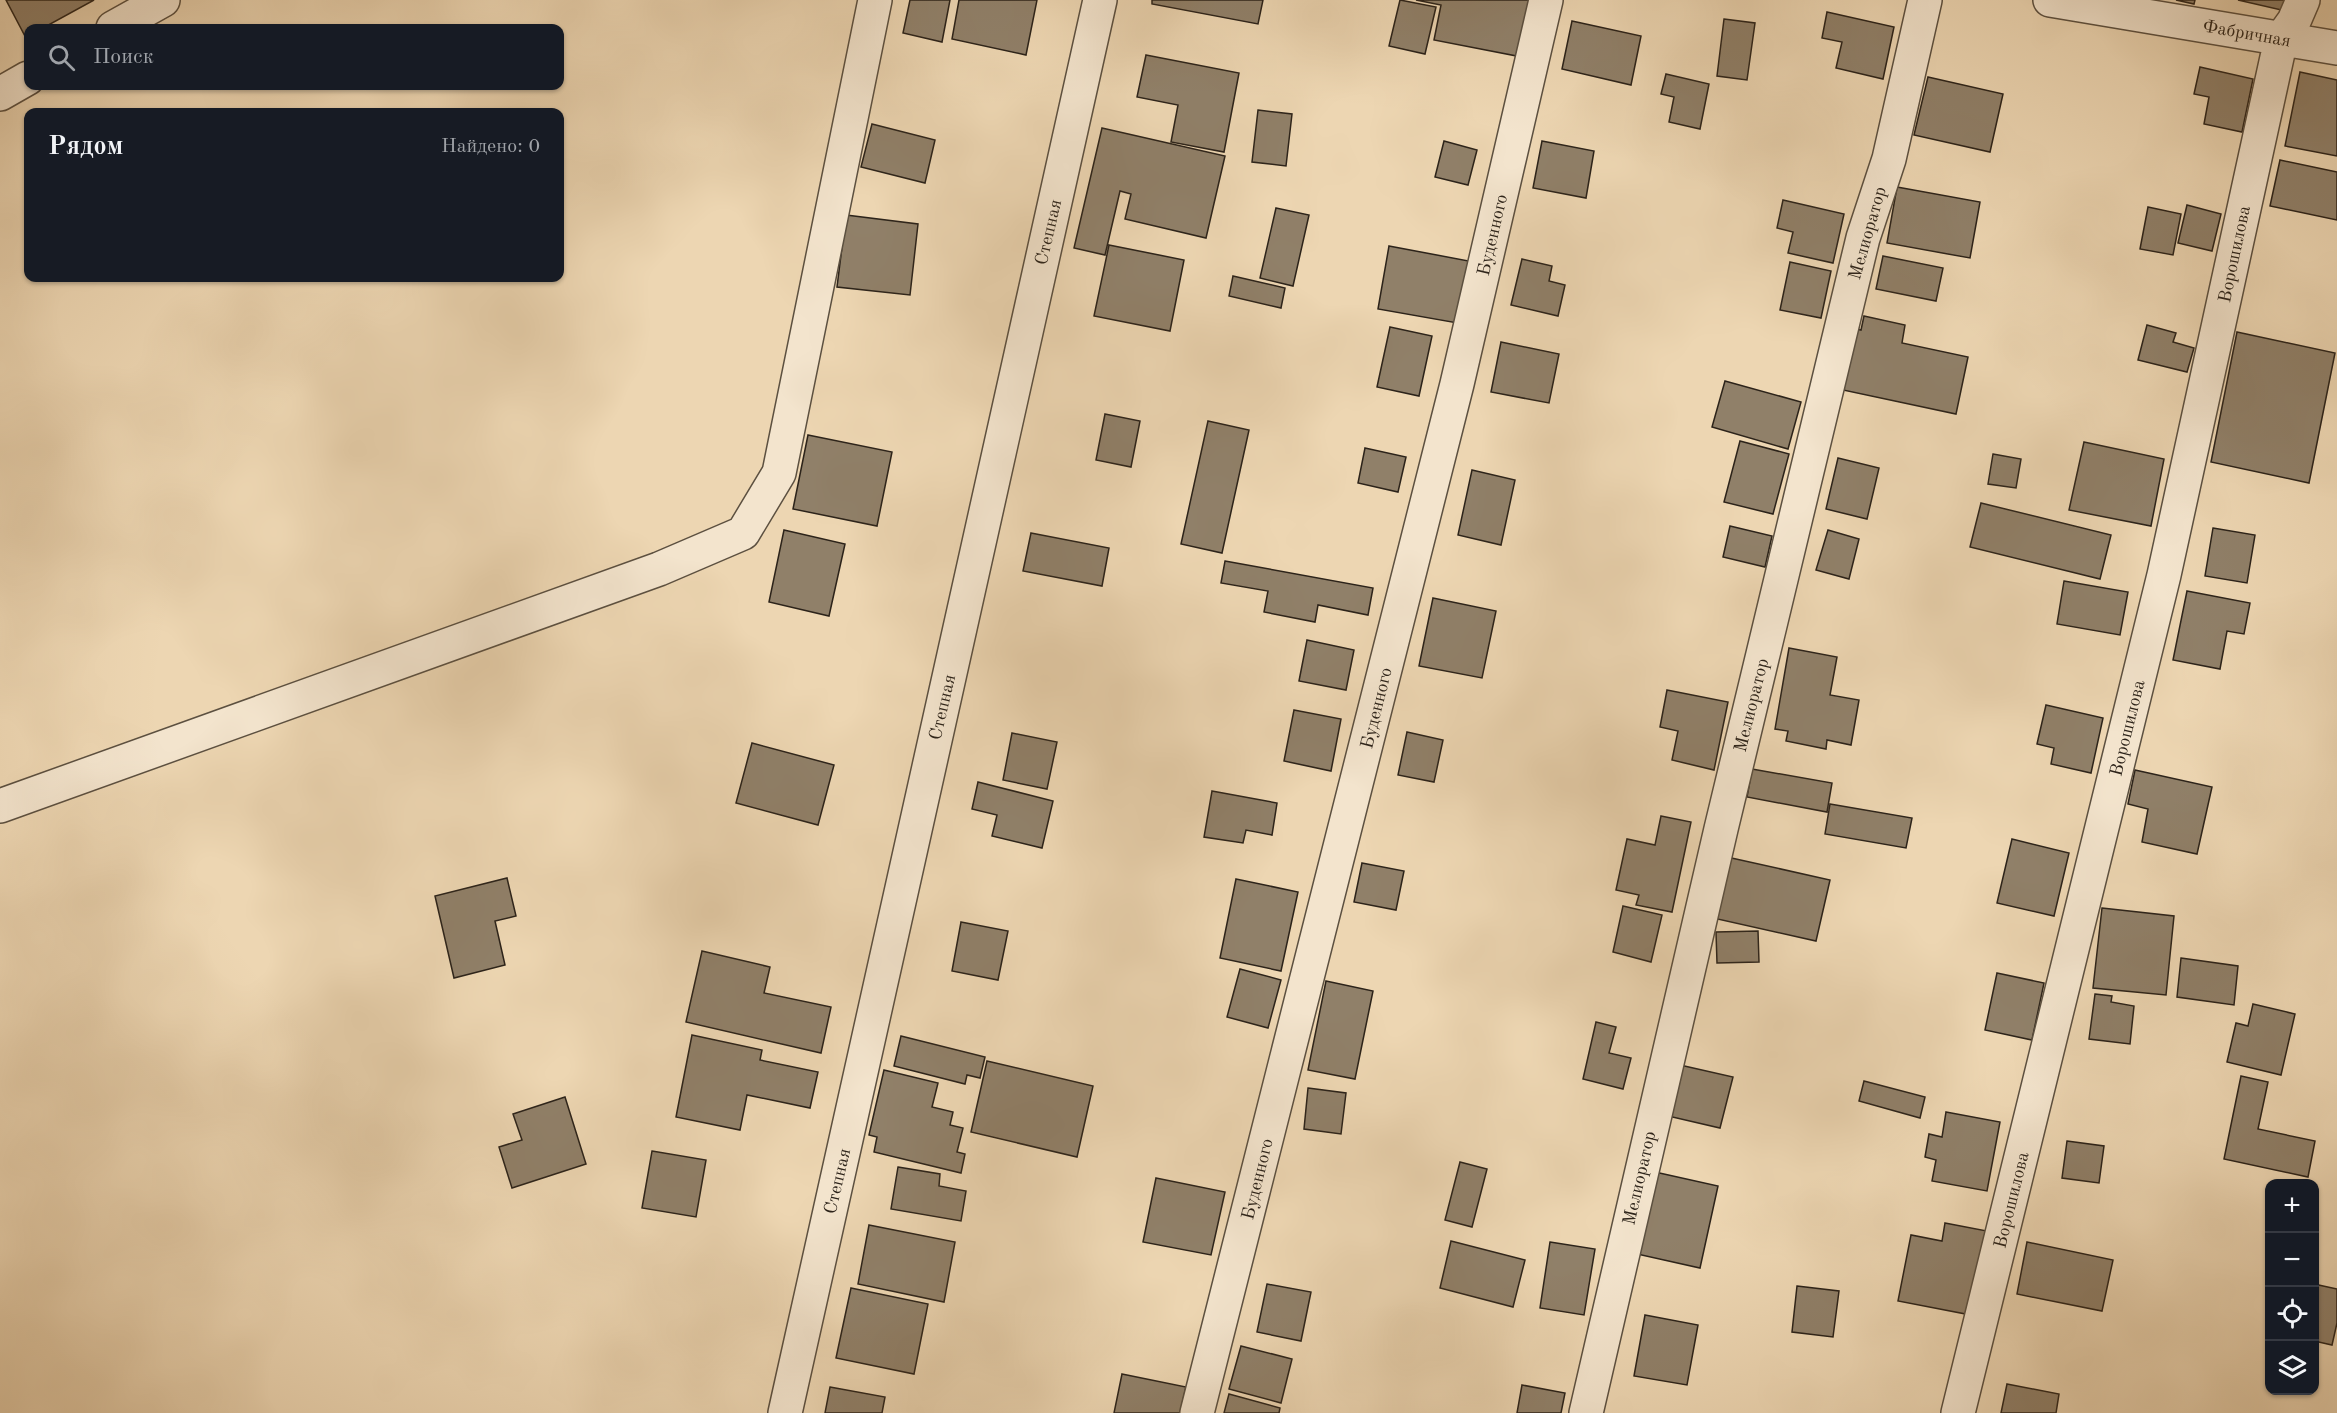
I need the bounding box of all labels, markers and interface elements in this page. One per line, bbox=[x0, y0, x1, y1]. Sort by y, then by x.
street label: Фабричная bbox=[2201, 17, 2292, 51]
search box bbox=[24, 24, 564, 90]
icon: search bbox=[45, 41, 78, 74]
text: Поиск bbox=[93, 46, 154, 68]
text: Рядом bbox=[48, 134, 123, 160]
text: Найдено: 0 bbox=[441, 137, 540, 157]
street label: Мелиоратор bbox=[1846, 185, 1890, 282]
street label: Буденного bbox=[1475, 193, 1511, 278]
street label: Степная bbox=[1033, 198, 1065, 267]
street label: Ворошилова bbox=[2216, 204, 2254, 304]
street label: Мелиоратор bbox=[1732, 656, 1772, 754]
street label: Буденного bbox=[1358, 666, 1396, 751]
street label: Степная bbox=[927, 673, 959, 742]
street label: Ворошилова bbox=[2107, 678, 2149, 778]
street label: Мелиоратор bbox=[1620, 1129, 1660, 1227]
street label: Буденного bbox=[1239, 1137, 1277, 1222]
street label: Степная bbox=[822, 1147, 854, 1216]
street label: Ворошилова bbox=[1991, 1150, 2033, 1250]
map controls bbox=[2265, 1179, 2319, 1395]
button: + bbox=[2265, 1179, 2319, 1233]
button: − bbox=[2265, 1233, 2319, 1287]
button: locate bbox=[2265, 1287, 2319, 1341]
button: layers bbox=[2265, 1341, 2319, 1395]

